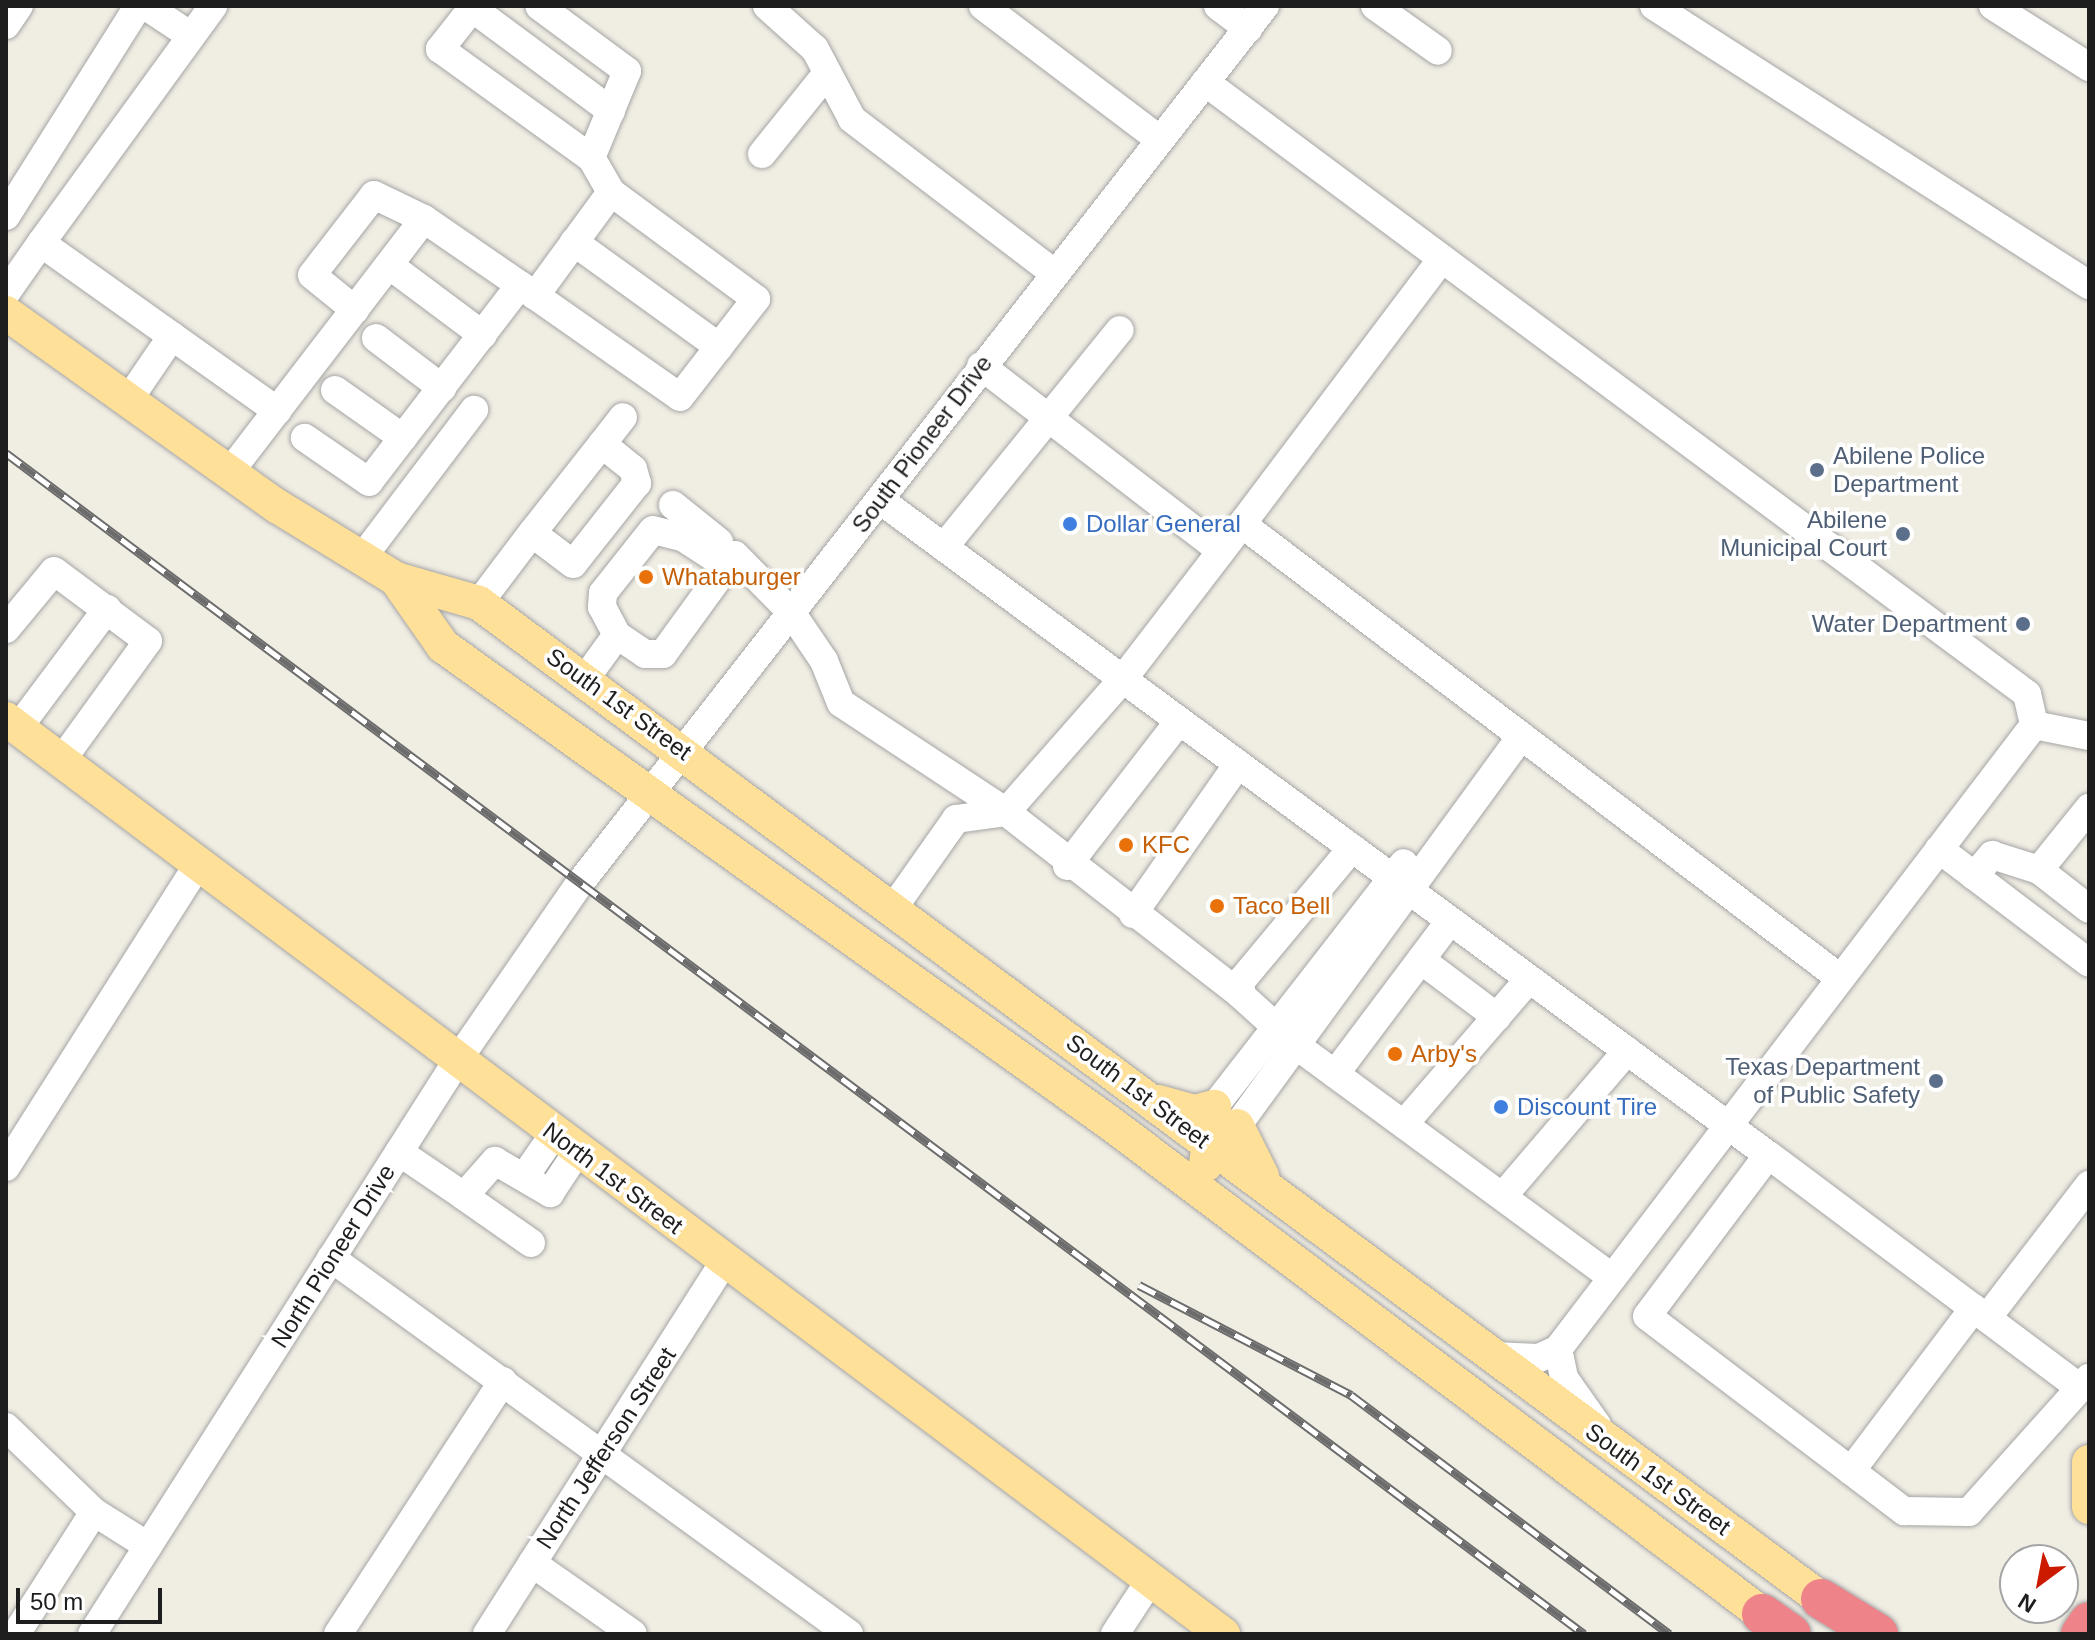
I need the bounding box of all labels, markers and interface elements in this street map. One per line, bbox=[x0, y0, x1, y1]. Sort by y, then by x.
street label: South Pioneer Drive bbox=[846, 350, 998, 538]
place label: Abilene Police Department bbox=[1833, 442, 1985, 498]
marker: Abilene Police Department bbox=[1808, 461, 1826, 479]
place label: Abilene Municipal Court bbox=[1720, 506, 1887, 562]
place label: Dollar General bbox=[1086, 510, 1241, 538]
marker: Dollar General bbox=[1061, 515, 1079, 533]
marker: Abilene Municipal Court bbox=[1894, 525, 1912, 543]
place label: Whataburger bbox=[662, 563, 801, 591]
marker: Whataburger bbox=[637, 568, 655, 586]
place label: Water Department bbox=[1812, 610, 2007, 638]
marker: Water Department bbox=[2014, 615, 2032, 633]
street label: South 1st Street bbox=[541, 642, 697, 766]
place label: KFC bbox=[1142, 831, 1190, 859]
marker: KFC bbox=[1117, 836, 1135, 854]
place label: Taco Bell bbox=[1233, 892, 1330, 920]
marker: Taco Bell bbox=[1208, 897, 1226, 915]
street label: South 1st Street bbox=[1061, 1028, 1215, 1154]
place label: Arby's bbox=[1411, 1040, 1477, 1068]
marker: Arby's bbox=[1386, 1045, 1404, 1063]
place label: Texas Department of Public Safety bbox=[1725, 1053, 1920, 1109]
marker: Texas Department of Public Safety bbox=[1927, 1072, 1945, 1090]
place label: Discount Tire bbox=[1517, 1093, 1657, 1121]
marker: Discount Tire bbox=[1492, 1098, 1510, 1116]
street label: North 1st Street bbox=[537, 1116, 689, 1240]
street label: North Pioneer Drive bbox=[265, 1159, 401, 1353]
street label: North Jefferson Street bbox=[530, 1342, 682, 1554]
street label: South 1st Street bbox=[1580, 1417, 1736, 1541]
north arrow bbox=[1999, 1544, 2079, 1624]
scale bar bbox=[20, 1572, 166, 1622]
text: 50 m bbox=[30, 1588, 83, 1615]
text: N bbox=[2014, 1588, 2040, 1618]

